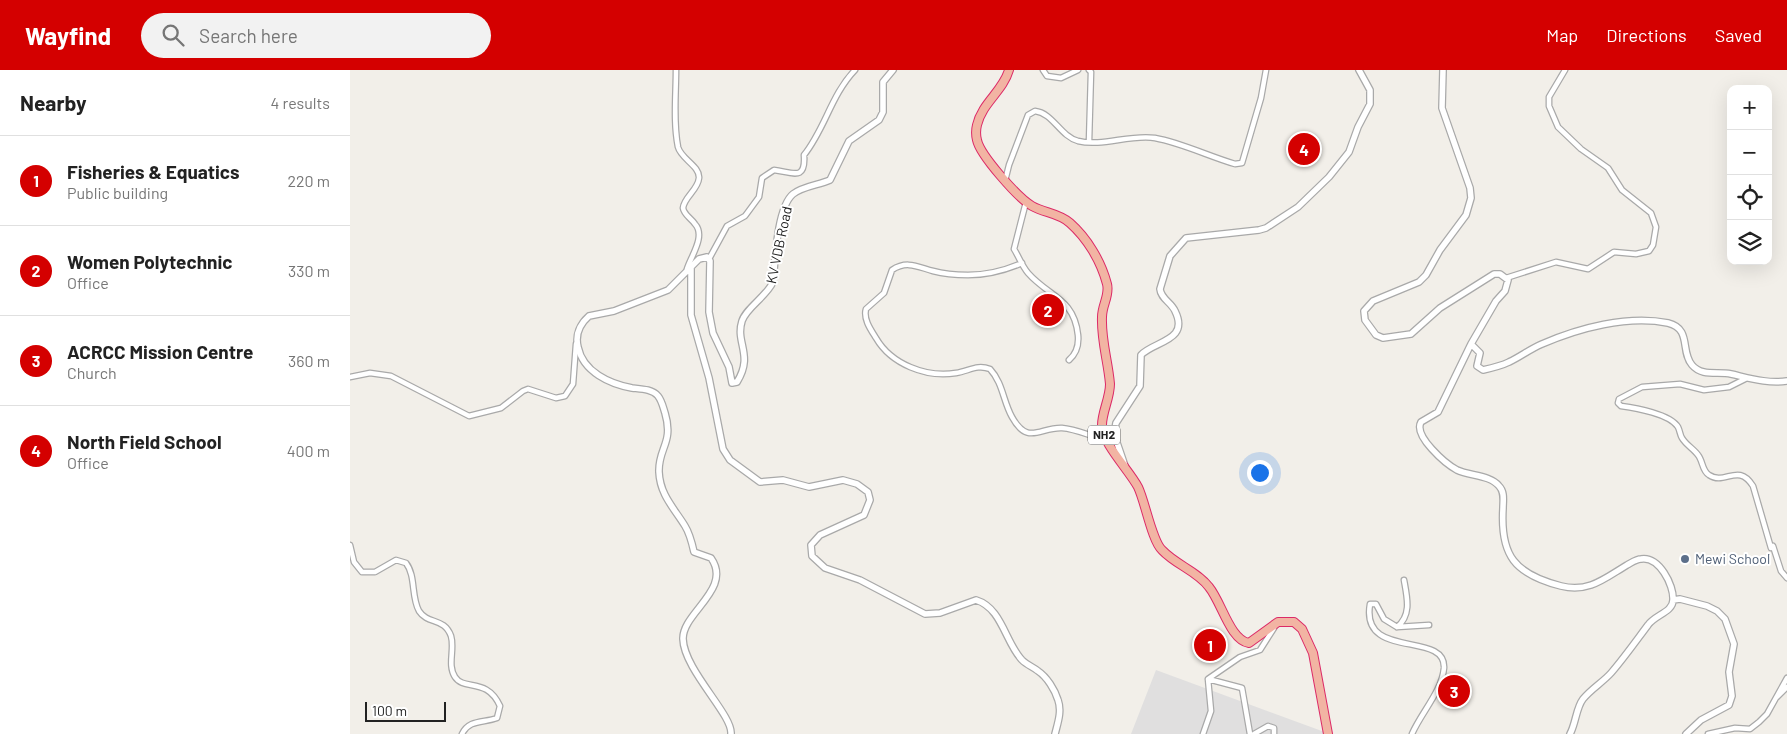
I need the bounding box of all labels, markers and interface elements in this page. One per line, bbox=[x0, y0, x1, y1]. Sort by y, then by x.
search box bbox=[141, 13, 491, 58]
text: Wayfind bbox=[25, 21, 111, 50]
icon: search bbox=[159, 21, 187, 49]
text: Search here bbox=[199, 24, 298, 47]
text: Map bbox=[1546, 24, 1578, 46]
text: Directions bbox=[1606, 24, 1687, 46]
text: Saved bbox=[1715, 24, 1762, 46]
map controls bbox=[1727, 85, 1772, 265]
button: + bbox=[1727, 85, 1772, 130]
text: Nearby bbox=[20, 90, 86, 115]
text: 4 results bbox=[270, 93, 330, 112]
pin: 4 bbox=[1288, 130, 1320, 168]
button: − bbox=[1727, 130, 1772, 175]
text: Fisheries & Equatics bbox=[67, 160, 240, 183]
text: 1 bbox=[33, 171, 39, 190]
text: 220 m bbox=[287, 171, 330, 190]
button: locate bbox=[1727, 175, 1772, 220]
text: Public building bbox=[67, 183, 168, 202]
street label: KV VDB Road bbox=[762, 205, 795, 285]
button: layers bbox=[1727, 220, 1772, 265]
text: Women Polytechnic bbox=[67, 250, 233, 273]
text: 2 bbox=[32, 261, 40, 280]
text: 330 m bbox=[288, 261, 330, 280]
text: Office bbox=[67, 273, 109, 292]
pin: 2 bbox=[1032, 291, 1064, 329]
text: ACRCC Mission Centre bbox=[67, 340, 253, 363]
text: 3 bbox=[32, 351, 40, 370]
text: 360 m bbox=[288, 351, 330, 370]
text: Church bbox=[67, 363, 117, 382]
road number: NH2 bbox=[1088, 426, 1120, 444]
text: North Field School bbox=[67, 430, 222, 453]
text: 4 bbox=[31, 441, 41, 460]
text: 400 m bbox=[287, 441, 330, 460]
text: Office bbox=[67, 453, 109, 472]
your location bbox=[1247, 460, 1273, 486]
place label: Mewi School bbox=[1695, 550, 1770, 567]
marker: Mewi School bbox=[1679, 553, 1691, 565]
pin: 1 bbox=[1194, 626, 1226, 664]
pin: 3 bbox=[1438, 672, 1470, 710]
scale bar bbox=[365, 699, 446, 722]
text: 100 m bbox=[372, 702, 407, 719]

